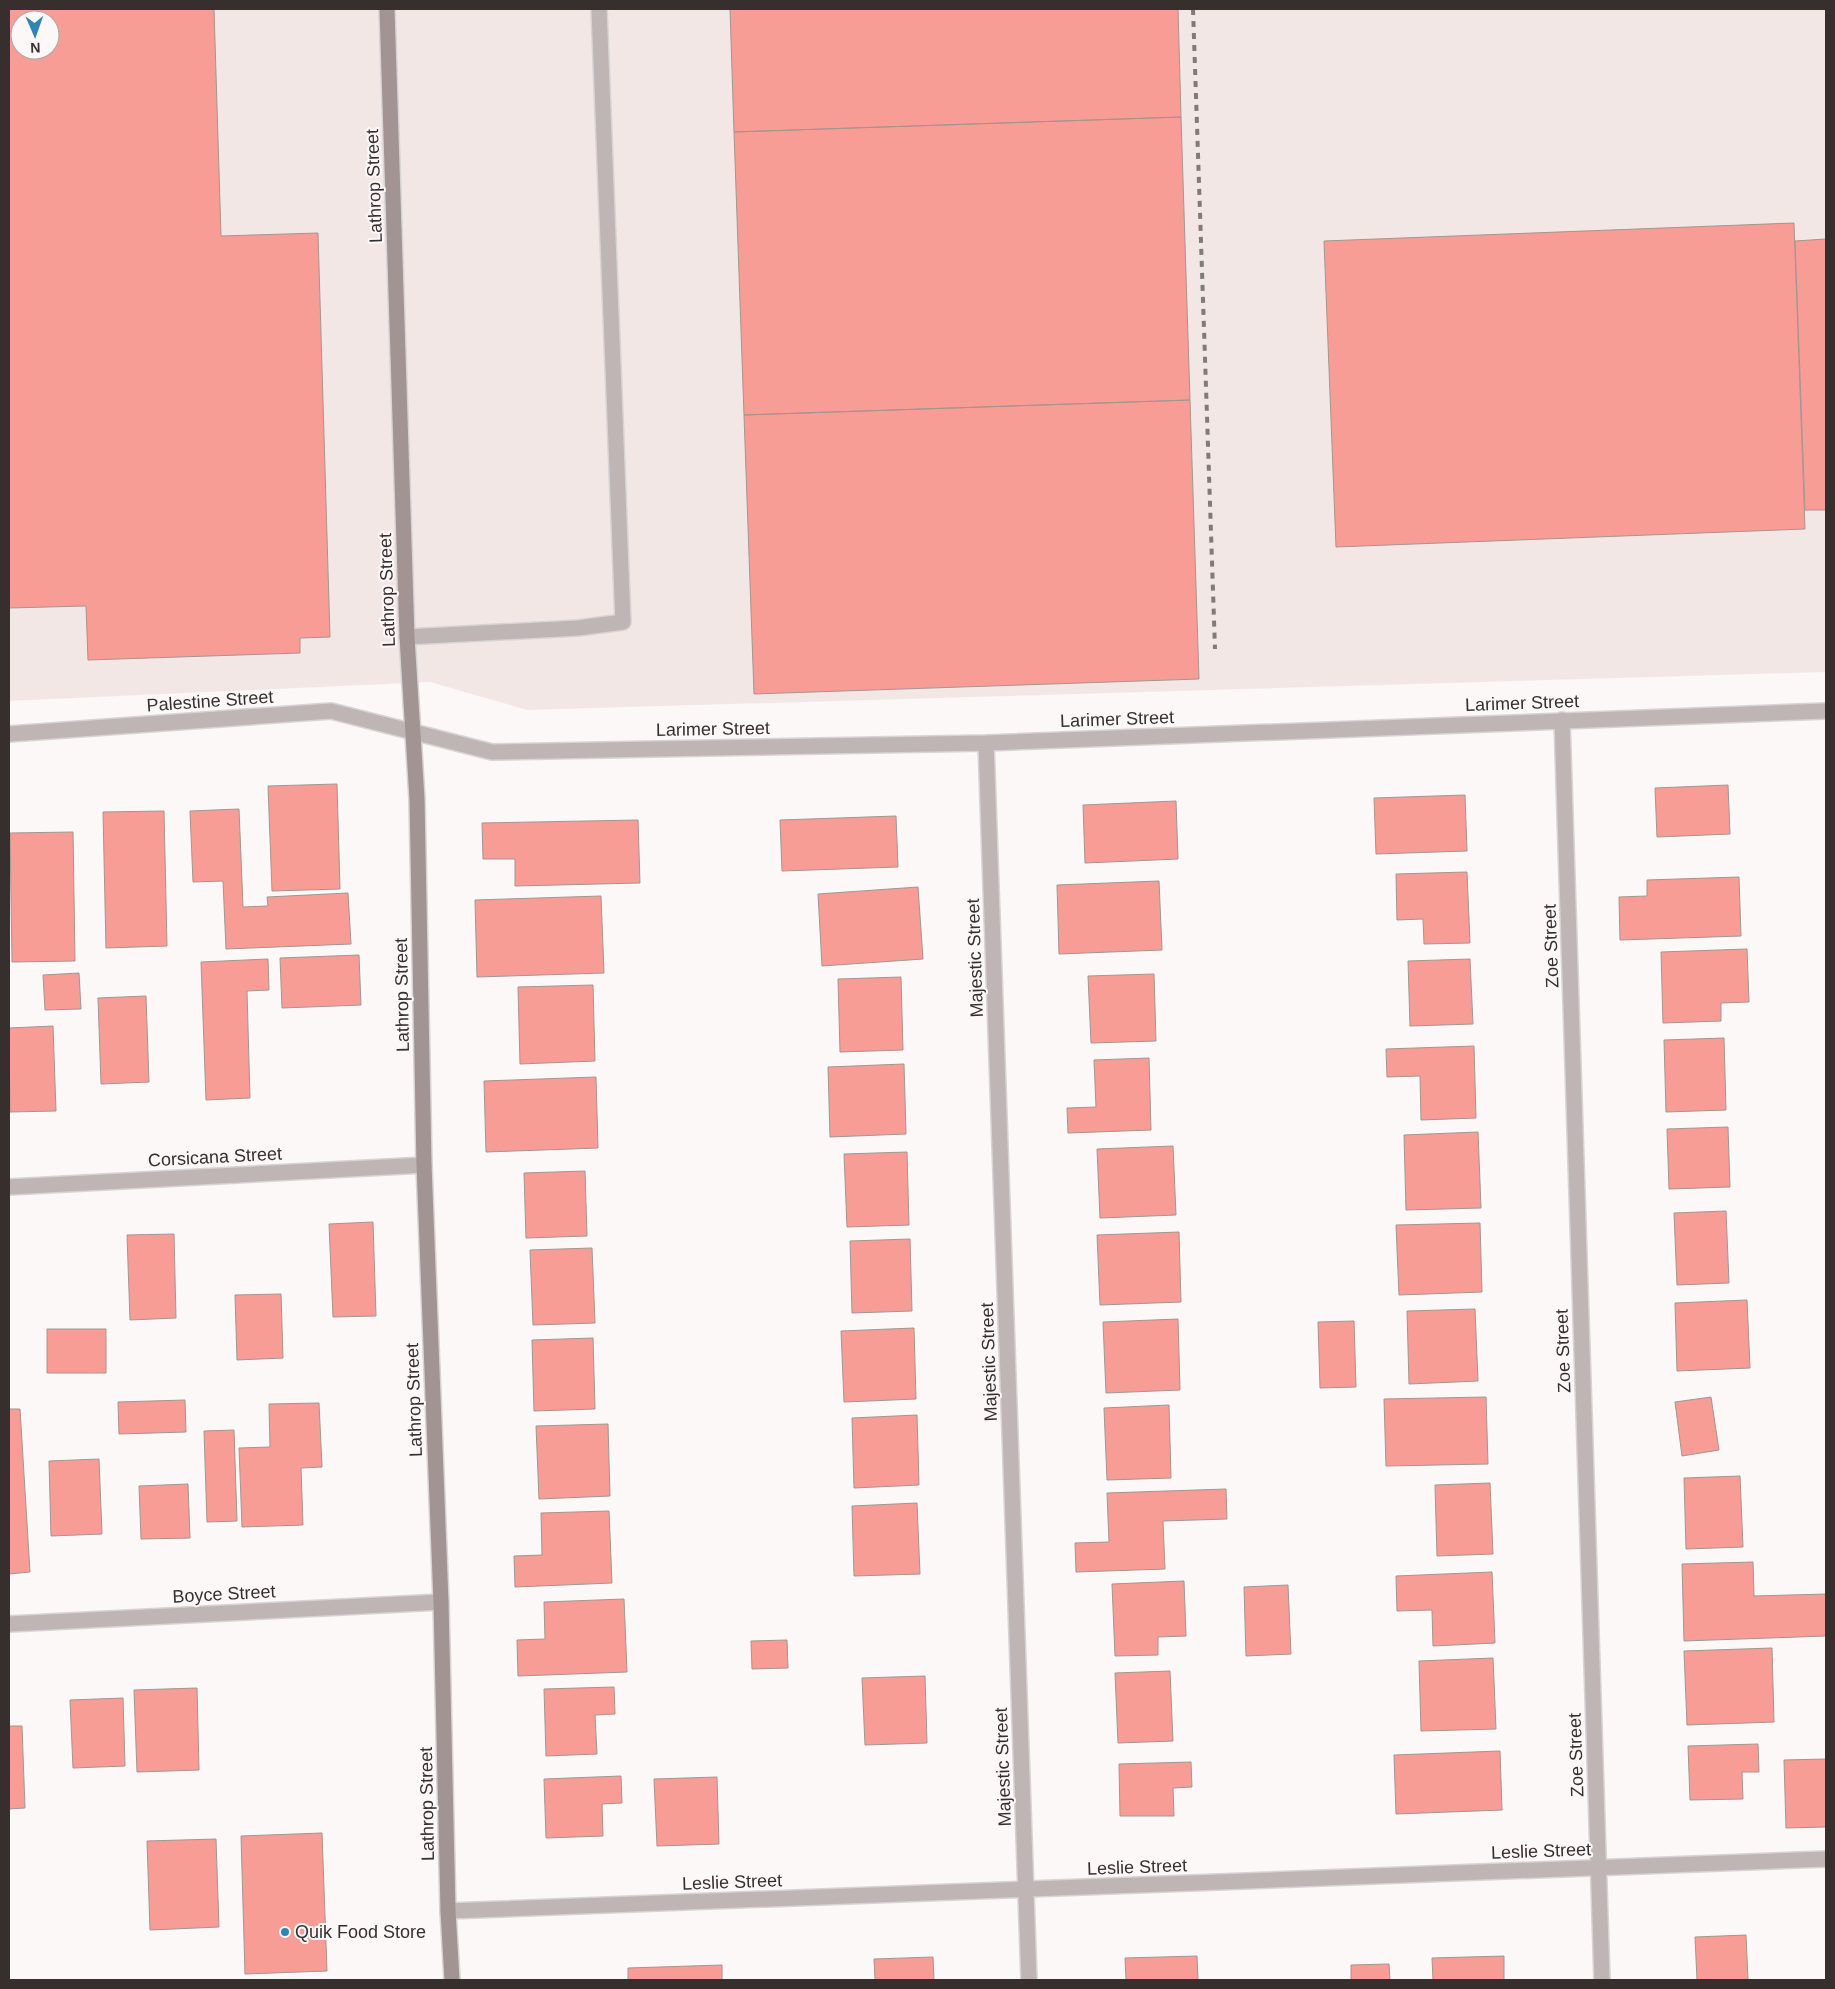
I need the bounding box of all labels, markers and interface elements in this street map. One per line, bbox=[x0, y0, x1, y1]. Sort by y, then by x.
north arrow bbox=[10, 10, 60, 60]
text: N bbox=[30, 40, 41, 56]
street label: Lathrop Street bbox=[362, 129, 386, 243]
street label: Lathrop Street bbox=[375, 533, 399, 647]
street label: Palestine Street bbox=[146, 687, 274, 715]
street label: Larimer Street bbox=[1465, 691, 1579, 715]
street label: Larimer Street bbox=[1060, 707, 1174, 731]
street label: Larimer Street bbox=[656, 718, 770, 740]
street label: Majestic Street bbox=[963, 898, 987, 1018]
street label: Zoe Street bbox=[1540, 904, 1562, 988]
street label: Lathrop Street bbox=[391, 938, 413, 1052]
street label: Corsicana Street bbox=[148, 1144, 282, 1170]
street label: Majestic Street bbox=[977, 1302, 1001, 1422]
street label: Zoe Street bbox=[1552, 1309, 1574, 1393]
street label: Lathrop Street bbox=[402, 1343, 426, 1457]
street label: Boyce Street bbox=[172, 1581, 276, 1607]
street label: Majestic Street bbox=[991, 1707, 1015, 1827]
street label: Zoe Street bbox=[1565, 1713, 1587, 1797]
street label: Lathrop Street bbox=[416, 1747, 438, 1861]
street label: Leslie Street bbox=[1491, 1839, 1591, 1863]
street label: Leslie Street bbox=[1087, 1855, 1187, 1879]
street label: Leslie Street bbox=[682, 1870, 782, 1894]
place label: Quik Food Store bbox=[295, 1922, 426, 1942]
marker: Quik Food Store bbox=[279, 1926, 291, 1938]

